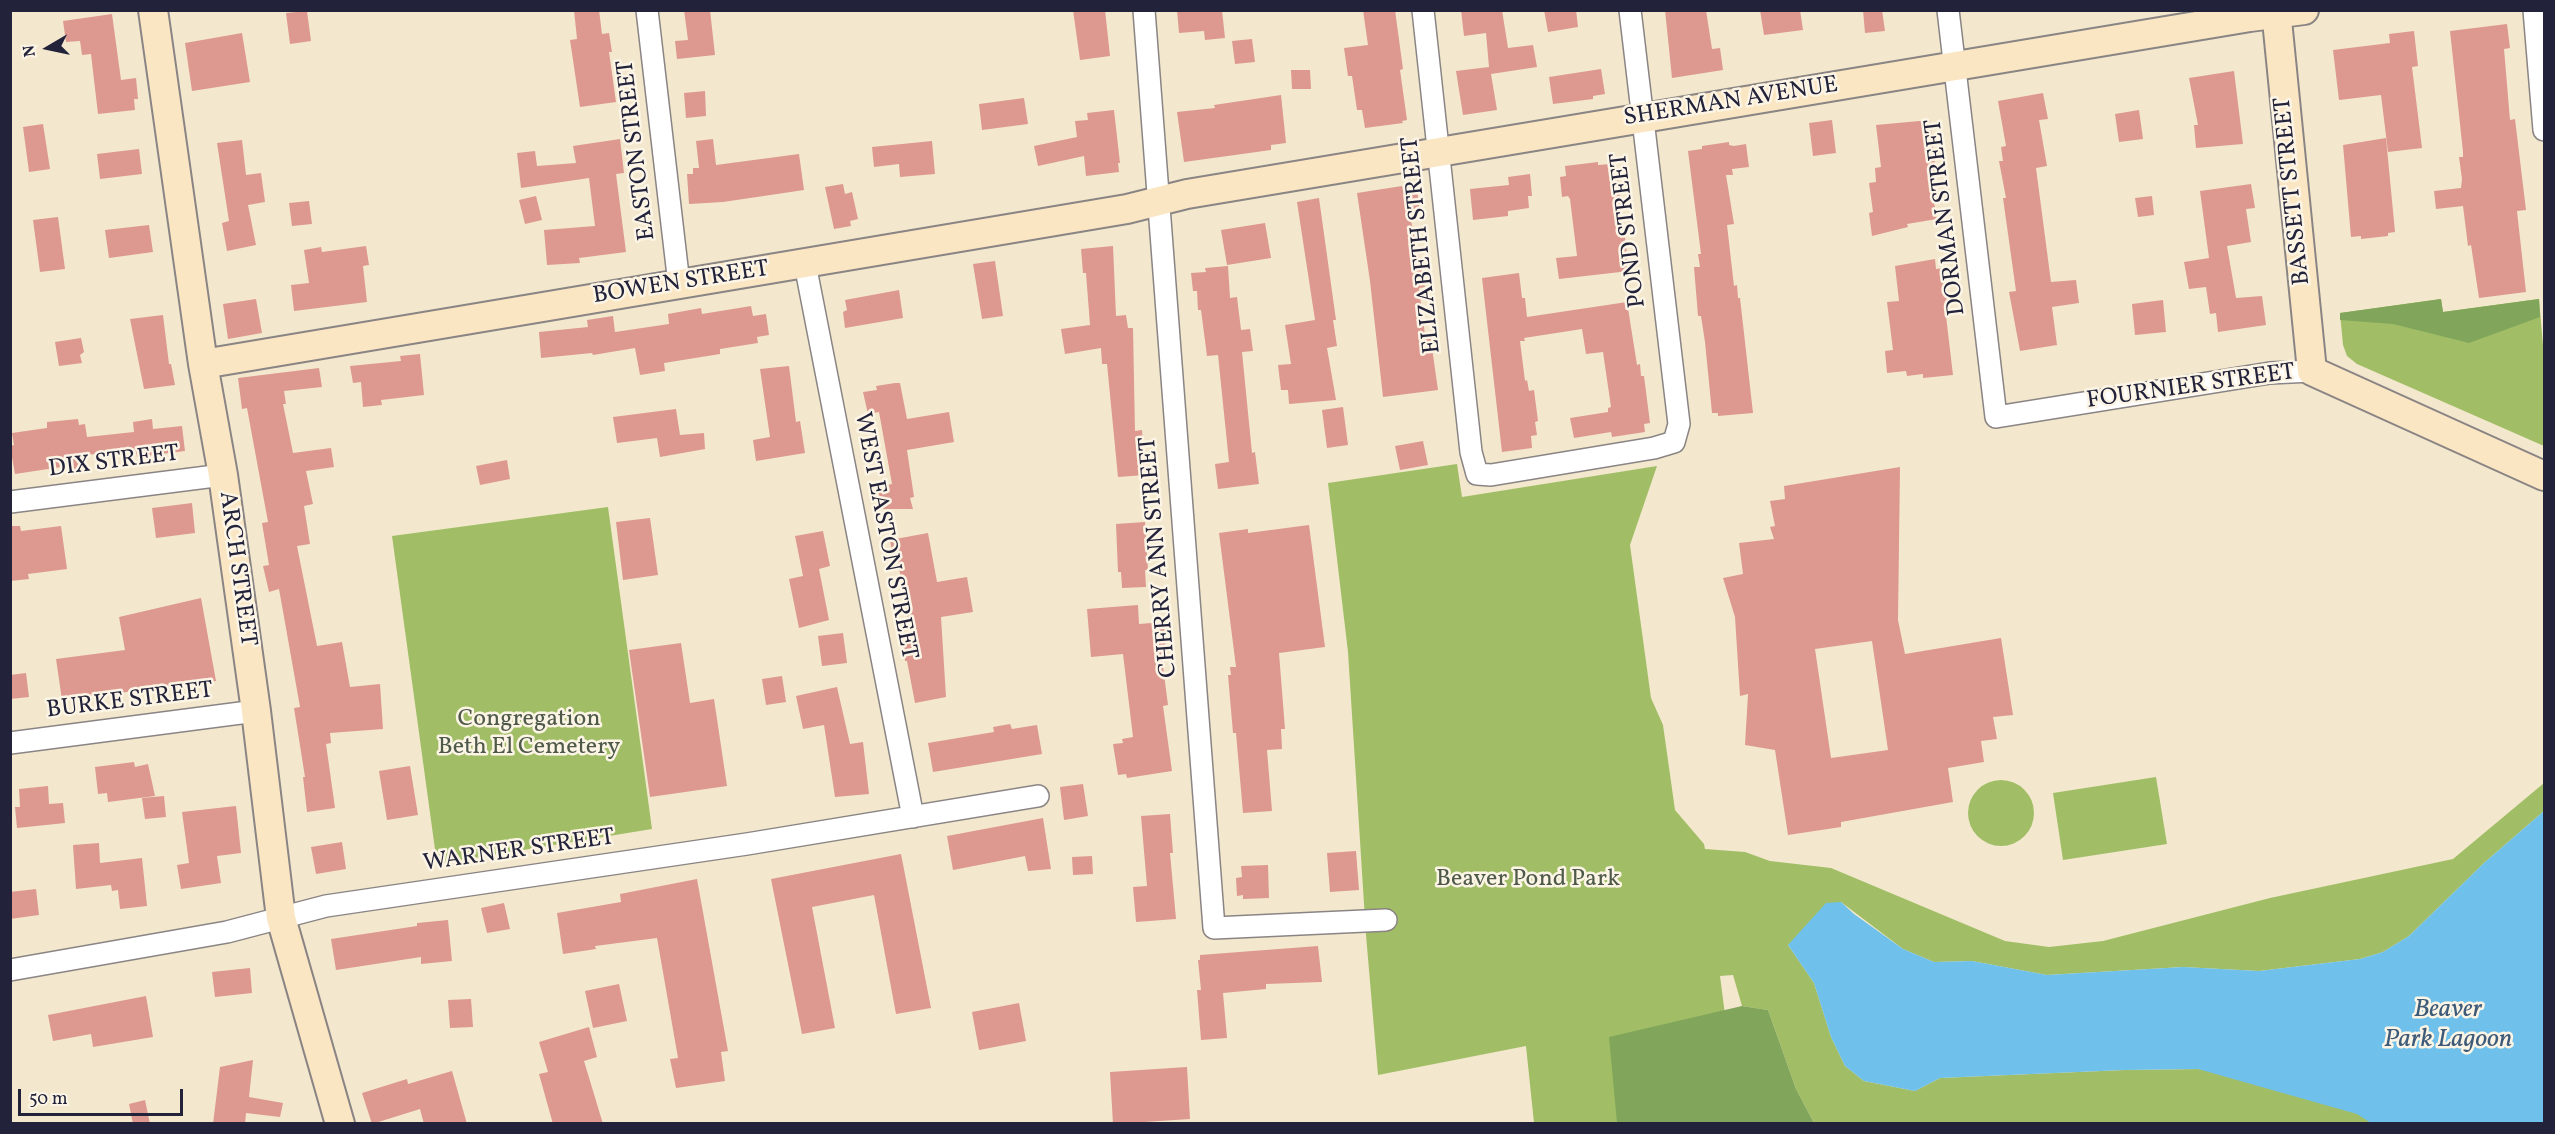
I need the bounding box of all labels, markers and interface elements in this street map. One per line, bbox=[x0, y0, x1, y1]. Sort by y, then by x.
north arrow bbox=[18, 18, 78, 78]
text: N bbox=[18, 43, 42, 58]
street label: EASTON STREET bbox=[613, 58, 663, 242]
street label: SHERMAN AVENUE bbox=[1622, 72, 1840, 134]
street label: BASSETT STREET bbox=[2270, 96, 2318, 286]
street label: DORMAN STREET bbox=[1921, 117, 1973, 317]
street label: ELIZABETH STREET bbox=[1397, 135, 1449, 355]
street label: POND STREET bbox=[1606, 151, 1654, 309]
street label: BOWEN STREET bbox=[591, 256, 771, 312]
street label: FOURNIER STREET bbox=[2085, 359, 2297, 417]
street label: WEST EASTON STREET bbox=[846, 410, 922, 662]
street label: CHERRY ANN STREET bbox=[1135, 435, 1185, 679]
street label: DIX STREET bbox=[47, 441, 181, 485]
street label: ARCH STREET bbox=[211, 490, 261, 648]
street label: BURKE STREET bbox=[45, 677, 215, 727]
park label: Congregation Beth El Cemetery bbox=[438, 707, 620, 763]
street label: WARNER STREET bbox=[421, 824, 617, 880]
park label: Beaver Pond Park bbox=[1436, 867, 1620, 895]
water label: Beaver Park Lagoon bbox=[2384, 995, 2512, 1056]
scale bar bbox=[21, 1077, 186, 1115]
text: 50 m bbox=[29, 1087, 68, 1112]

